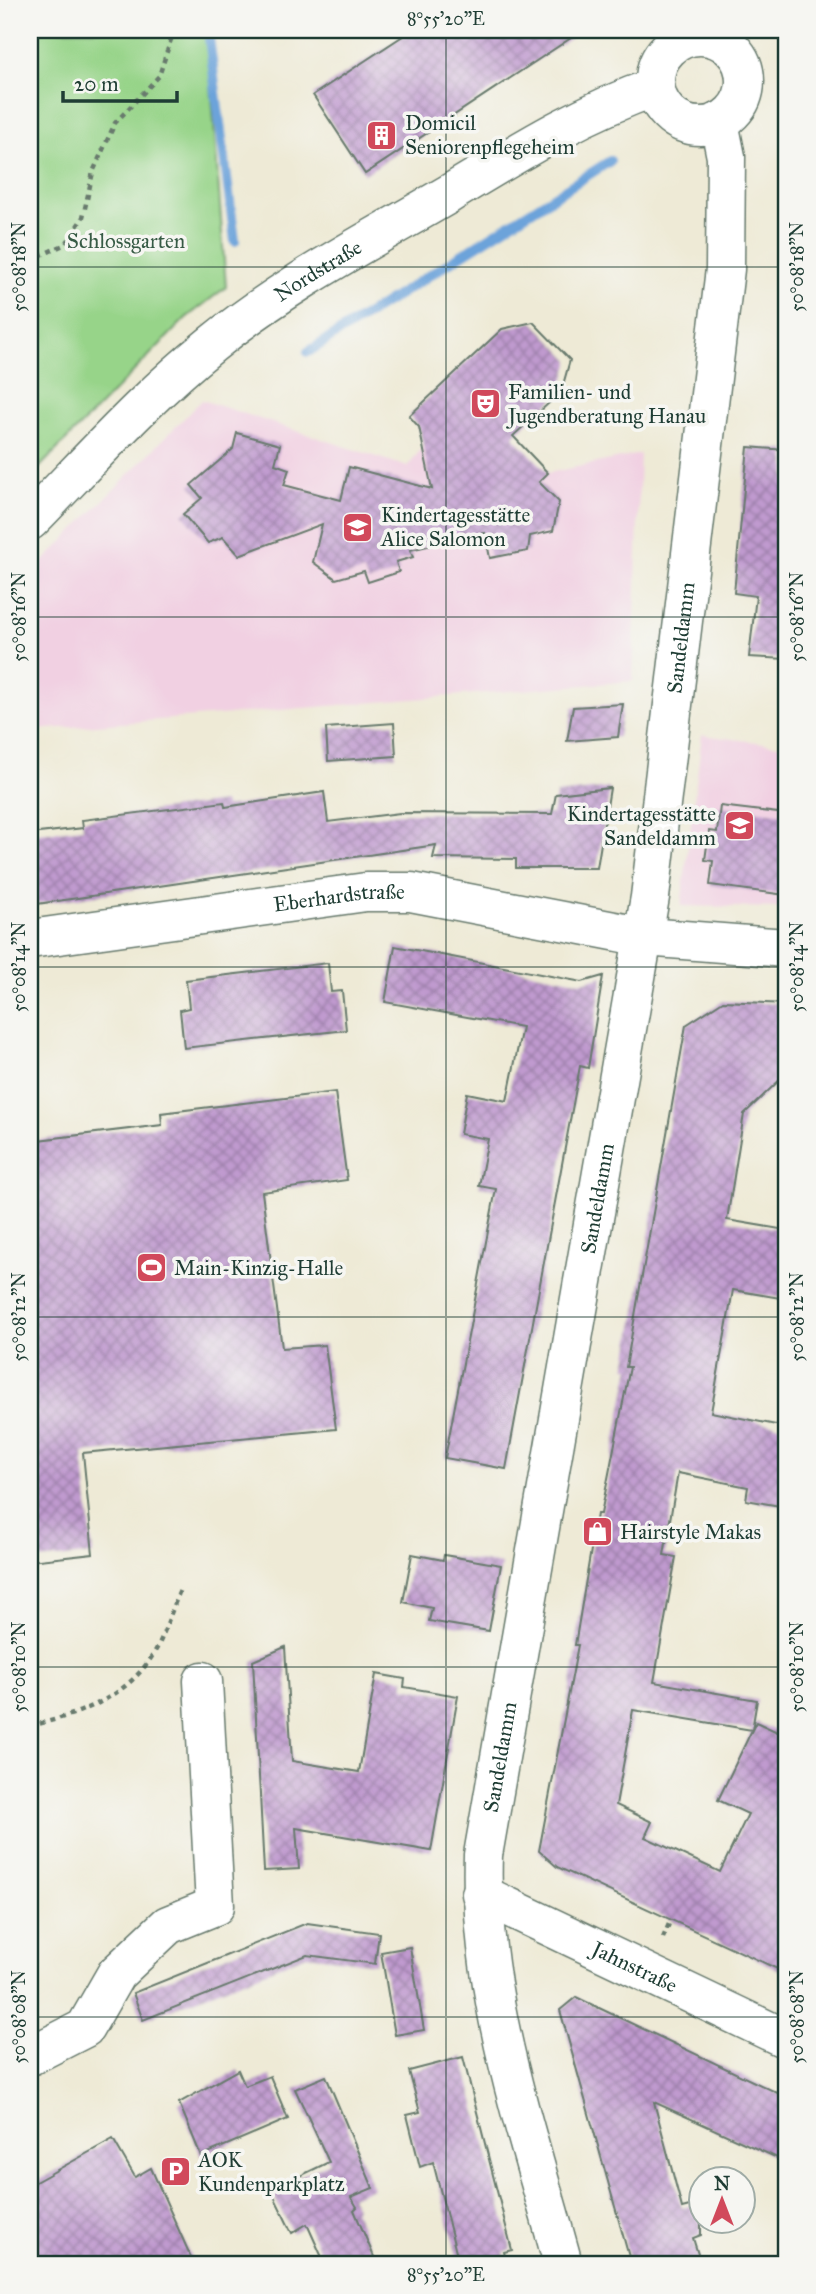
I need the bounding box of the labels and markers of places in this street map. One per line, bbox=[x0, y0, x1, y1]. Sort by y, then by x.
place label: Domicil Seniorenpflegeheim bbox=[405, 110, 575, 160]
building icon: Domicil Seniorenpflegeheim bbox=[365, 118, 399, 152]
place label: Familien- und Jugendberatung Hanau bbox=[506, 379, 706, 429]
theatre icon: Familien- und Jugendberatung Hanau bbox=[468, 387, 502, 421]
place label: Kindertagesstätte Alice Salomon bbox=[380, 502, 531, 552]
school or university icon: Kindertagesstätte Alice Salomon bbox=[341, 510, 375, 544]
place label: Kindertagesstätte Sandeldamm bbox=[567, 801, 716, 851]
school or university icon: Kindertagesstätte Sandeldamm bbox=[722, 809, 756, 843]
sports icon: Main-Kinzig-Halle bbox=[134, 1251, 168, 1285]
place label: Main-Kinzig-Halle bbox=[174, 1255, 344, 1281]
shop icon: Hairstyle Makas bbox=[580, 1515, 614, 1549]
place label: Hairstyle Makas bbox=[620, 1519, 761, 1545]
place label: AOK Kundenparkplatz bbox=[197, 2147, 345, 2197]
parking icon: AOK Kundenparkplatz bbox=[158, 2155, 192, 2189]

